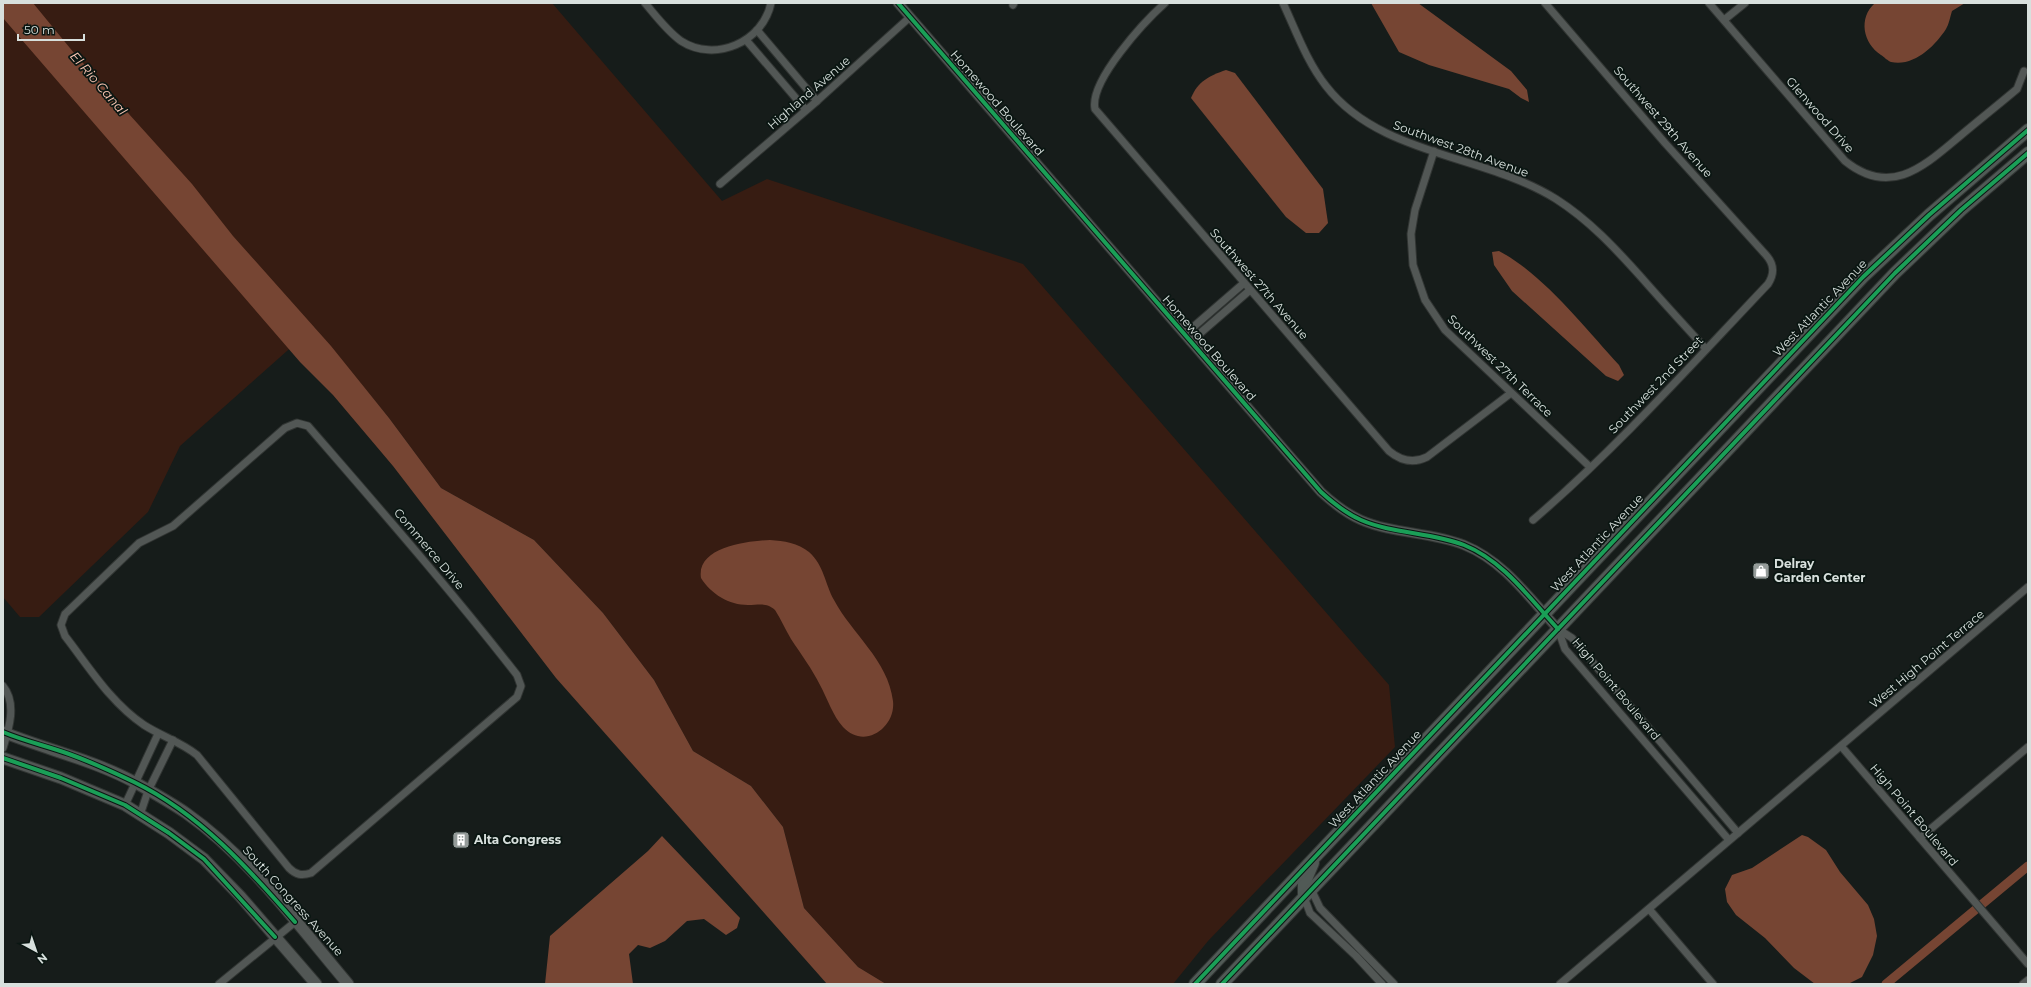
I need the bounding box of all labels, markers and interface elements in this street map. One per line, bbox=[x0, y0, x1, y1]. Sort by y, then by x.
scale bar bbox=[18, 16, 84, 42]
text: 50 m bbox=[24, 22, 55, 37]
street label: Homewood Boulevard bbox=[947, 47, 1047, 159]
water label: El Rio Canal bbox=[67, 48, 131, 118]
street label: Highland Avenue bbox=[764, 53, 853, 133]
street label: Southwest 29th Avenue bbox=[1611, 63, 1716, 181]
street label: Glenwood Drive bbox=[1783, 74, 1857, 156]
street label: Southwest 28th Avenue bbox=[1391, 117, 1531, 180]
street label: Southwest 27th Avenue bbox=[1207, 225, 1312, 342]
street label: West Atlantic Avenue bbox=[1769, 256, 1870, 359]
street label: Homewood Boulevard bbox=[1159, 292, 1259, 404]
street label: Southwest 27th Terrace bbox=[1445, 311, 1556, 420]
street label: Southwest 2nd Street bbox=[1605, 333, 1706, 437]
street label: West Atlantic Avenue bbox=[1547, 490, 1646, 595]
street label: Commerce Drive bbox=[391, 505, 468, 592]
place label: Delray Garden Center bbox=[1774, 556, 1865, 585]
shop icon: Delray Garden Center bbox=[1751, 561, 1771, 581]
street label: West High Point Terrace bbox=[1866, 606, 1987, 711]
street label: High Point Boulevard bbox=[1569, 634, 1664, 743]
street label: West Atlantic Avenue bbox=[1325, 726, 1424, 831]
street label: High Point Boulevard bbox=[1867, 760, 1962, 869]
building icon: Alta Congress bbox=[451, 830, 471, 850]
place label: Alta Congress bbox=[473, 832, 562, 847]
street label: South Congress Avenue bbox=[240, 842, 347, 959]
north arrow bbox=[16, 931, 56, 971]
text: N bbox=[35, 950, 50, 967]

